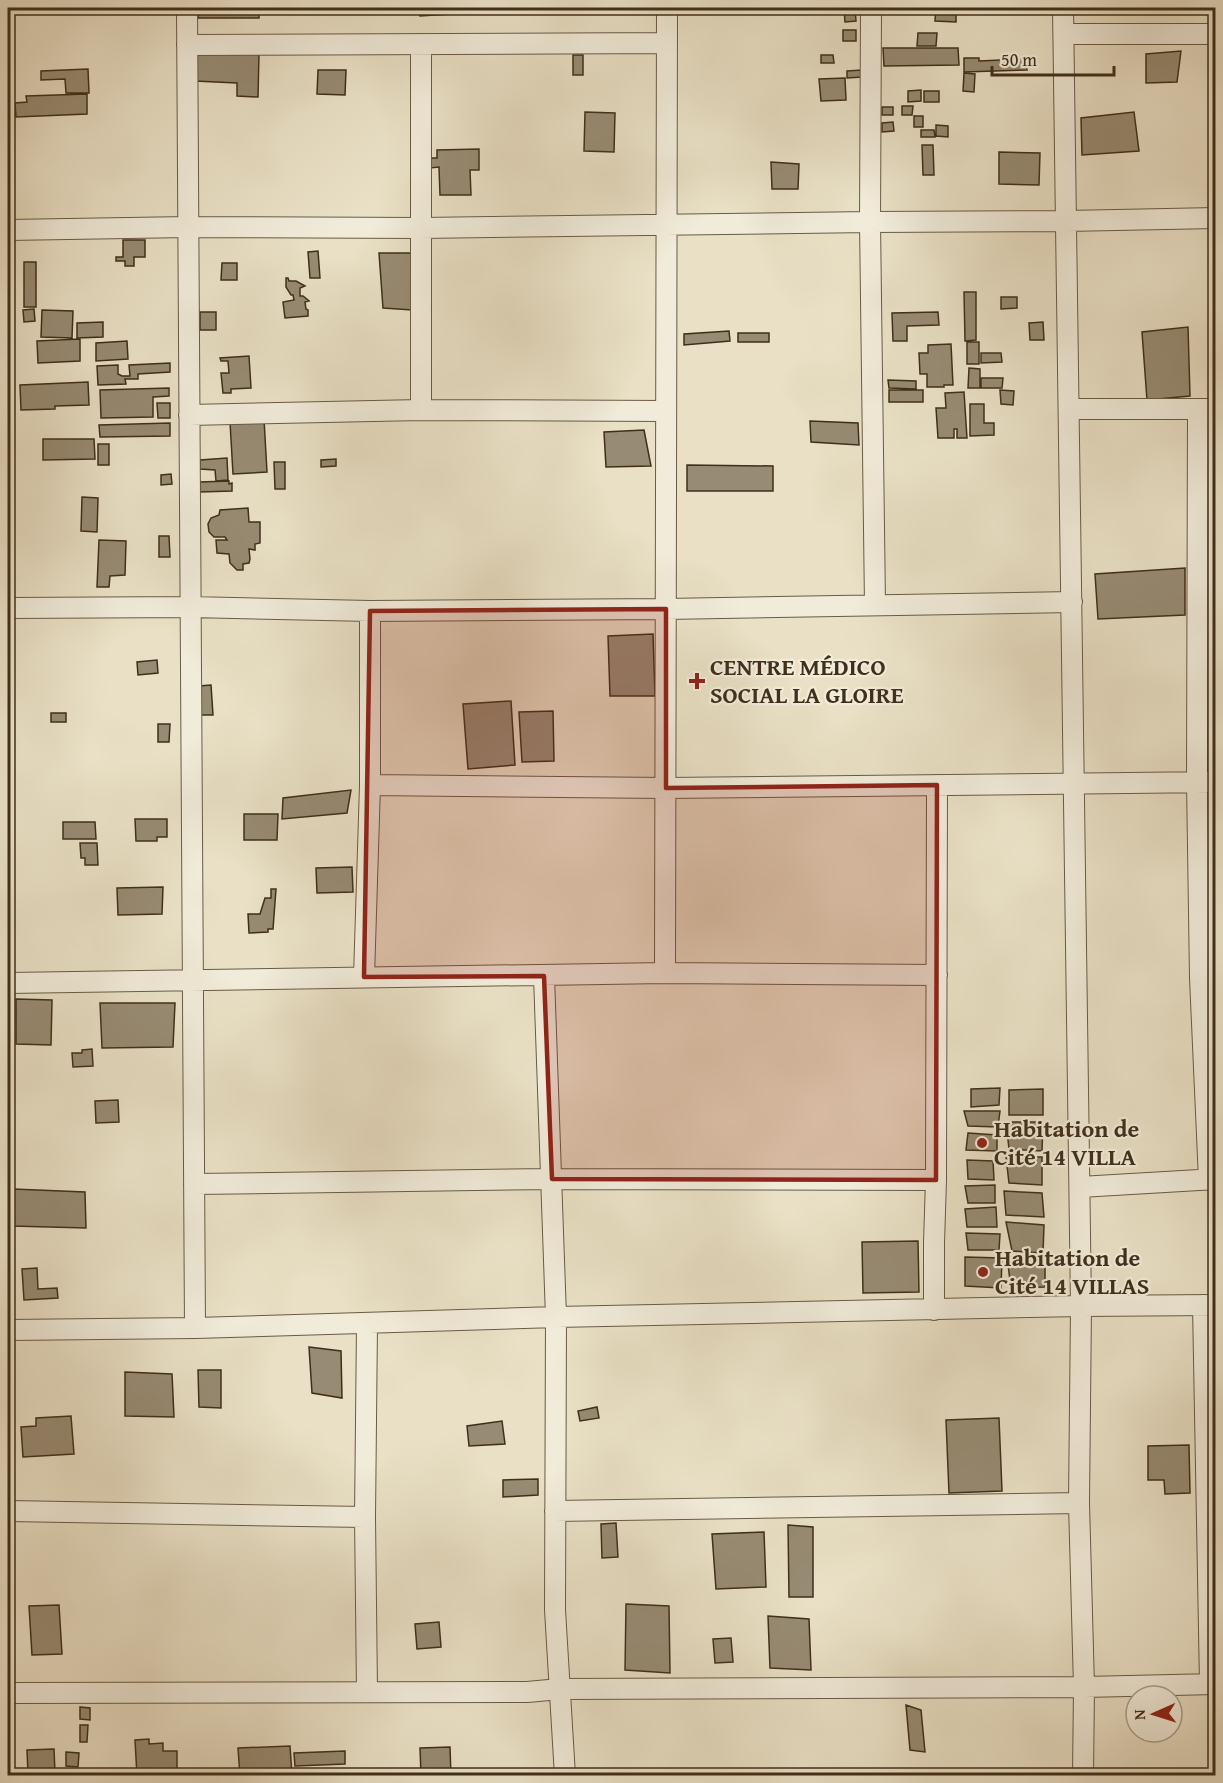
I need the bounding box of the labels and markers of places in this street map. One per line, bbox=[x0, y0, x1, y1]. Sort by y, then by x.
place label: CENTRE MÉDICO SOCIAL LA GLOIRE bbox=[710, 649, 904, 712]
marker: CENTRE MÉDICO SOCIAL LA GLOIRE bbox=[688, 672, 706, 690]
place label: Habitation de Cité 14 VILLA bbox=[994, 1111, 1139, 1174]
marker: Habitation de Cité 14 VILLA bbox=[975, 1136, 989, 1150]
place label: Habitation de Cité 14 VILLAS bbox=[995, 1240, 1149, 1303]
marker: Habitation de Cité 14 VILLAS bbox=[976, 1265, 990, 1279]

